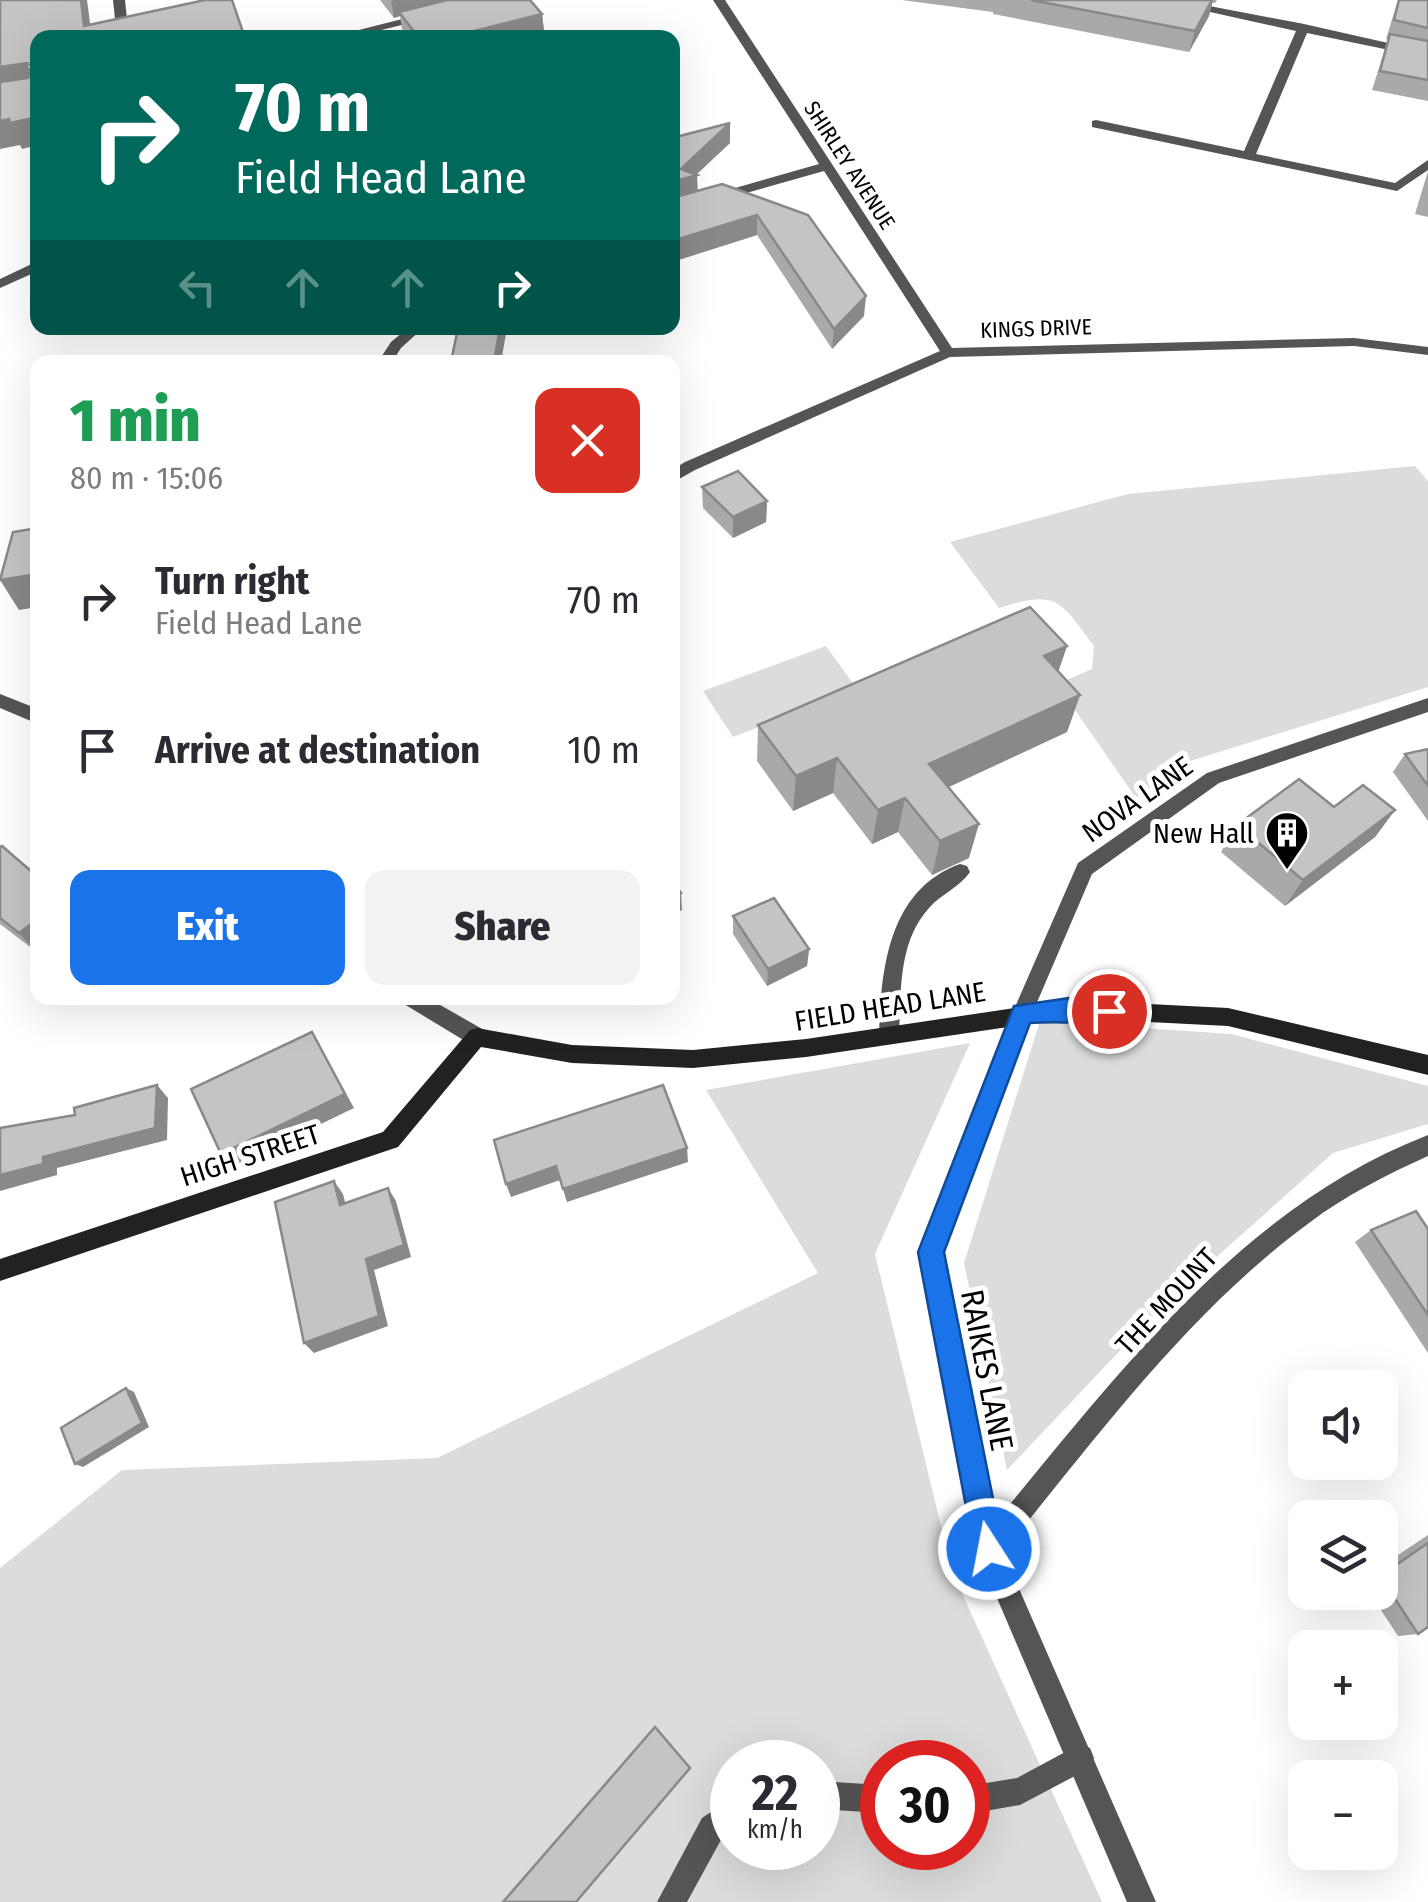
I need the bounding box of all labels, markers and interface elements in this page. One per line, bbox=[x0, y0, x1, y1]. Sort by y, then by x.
text: 70 m bbox=[235, 66, 370, 150]
icon: right bbox=[70, 70, 200, 200]
street label: SHIRLEY AVENUE bbox=[798, 96, 901, 234]
text: Field Head Lane bbox=[235, 151, 527, 205]
icon: left bbox=[170, 260, 225, 315]
icon: ahead bbox=[275, 260, 330, 315]
icon: ahead bbox=[380, 260, 435, 315]
icon: right bbox=[485, 260, 540, 315]
street label: KINGS DRIVE bbox=[980, 313, 1092, 344]
text: 1 min bbox=[70, 385, 201, 457]
button: close bbox=[535, 388, 640, 493]
text: 80 m · 15:06 bbox=[70, 459, 223, 497]
text: Turn right bbox=[155, 558, 309, 604]
icon: right bbox=[70, 573, 125, 628]
text: 70 m bbox=[567, 577, 640, 623]
text: Field Head Lane bbox=[155, 604, 362, 642]
icon: arrive bbox=[70, 723, 125, 778]
text: Arrive at destination bbox=[155, 727, 480, 773]
text: 10 m bbox=[567, 727, 640, 773]
street label: NOVA LANE bbox=[1076, 750, 1199, 849]
building icon: New Hall bbox=[1264, 810, 1310, 871]
place label: New Hall bbox=[1153, 817, 1254, 850]
button: Exit bbox=[70, 870, 345, 985]
button: Share bbox=[365, 870, 640, 985]
pin bbox=[1067, 969, 1152, 1054]
street label: FIELD HEAD LANE bbox=[792, 975, 988, 1038]
icon: arrive bbox=[1082, 984, 1137, 1039]
street label: HIGH STREET bbox=[176, 1117, 324, 1194]
street label: THE MOUNT bbox=[1109, 1241, 1224, 1361]
street label: RAIKES LANE bbox=[953, 1286, 1021, 1454]
map controls bbox=[1288, 1370, 1398, 1870]
button: sound bbox=[1288, 1370, 1398, 1480]
position arrow bbox=[937, 1497, 1041, 1601]
button: layers bbox=[1288, 1500, 1398, 1610]
button: + bbox=[1288, 1630, 1398, 1740]
speed limit sign: 30 bbox=[860, 1740, 990, 1870]
button: − bbox=[1288, 1760, 1398, 1870]
text: 22 bbox=[752, 1763, 798, 1823]
text: km/h bbox=[747, 1815, 803, 1845]

